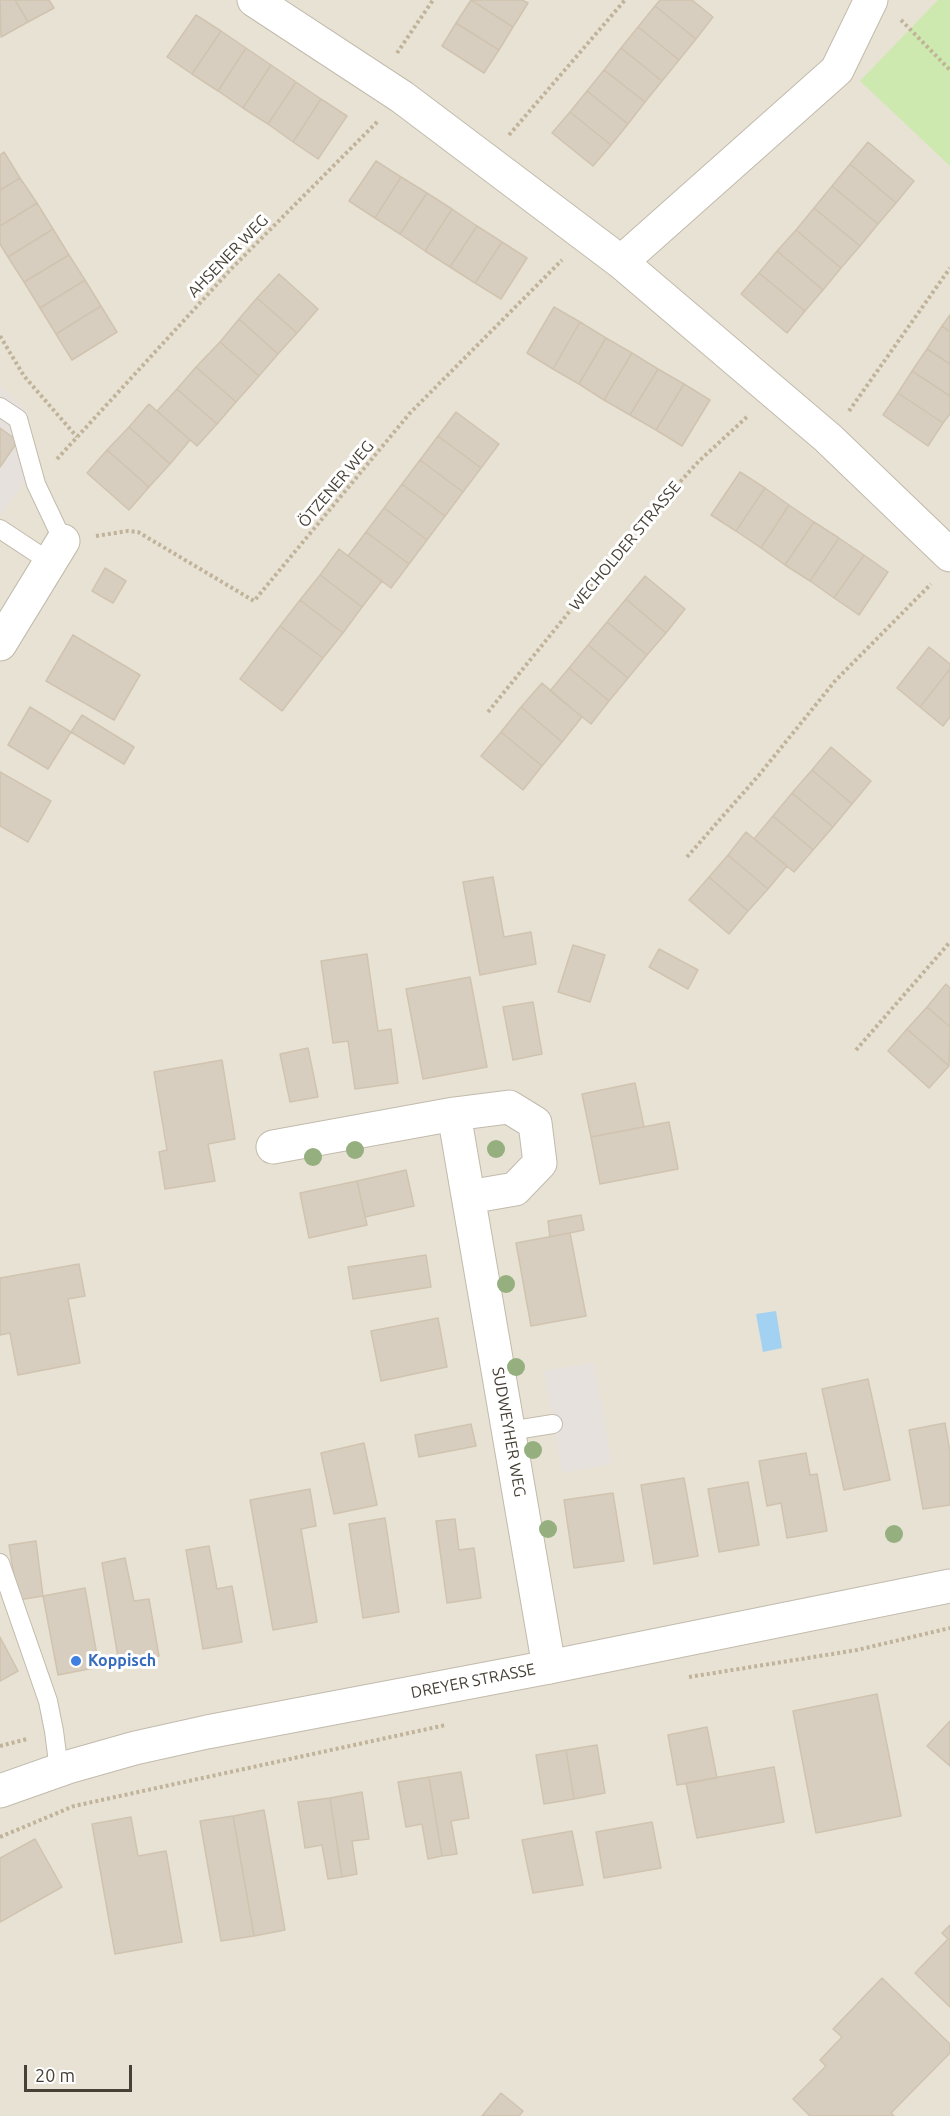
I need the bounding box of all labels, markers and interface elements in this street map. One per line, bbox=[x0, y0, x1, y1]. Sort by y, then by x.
street label: AHSENER WEG bbox=[184, 211, 272, 301]
street label: ÖTZENER WEG bbox=[294, 437, 378, 531]
street label: WECHOLDER STRASSE bbox=[565, 477, 685, 615]
street label: SUDWEYHER WEG bbox=[488, 1366, 530, 1498]
place label: Koppisch bbox=[88, 1651, 156, 1671]
marker: Koppisch bbox=[69, 1654, 83, 1668]
street label: DREYER STRASSE bbox=[409, 1660, 537, 1702]
scale bar bbox=[27, 2053, 135, 2091]
text: 20 m bbox=[35, 2065, 75, 2085]

